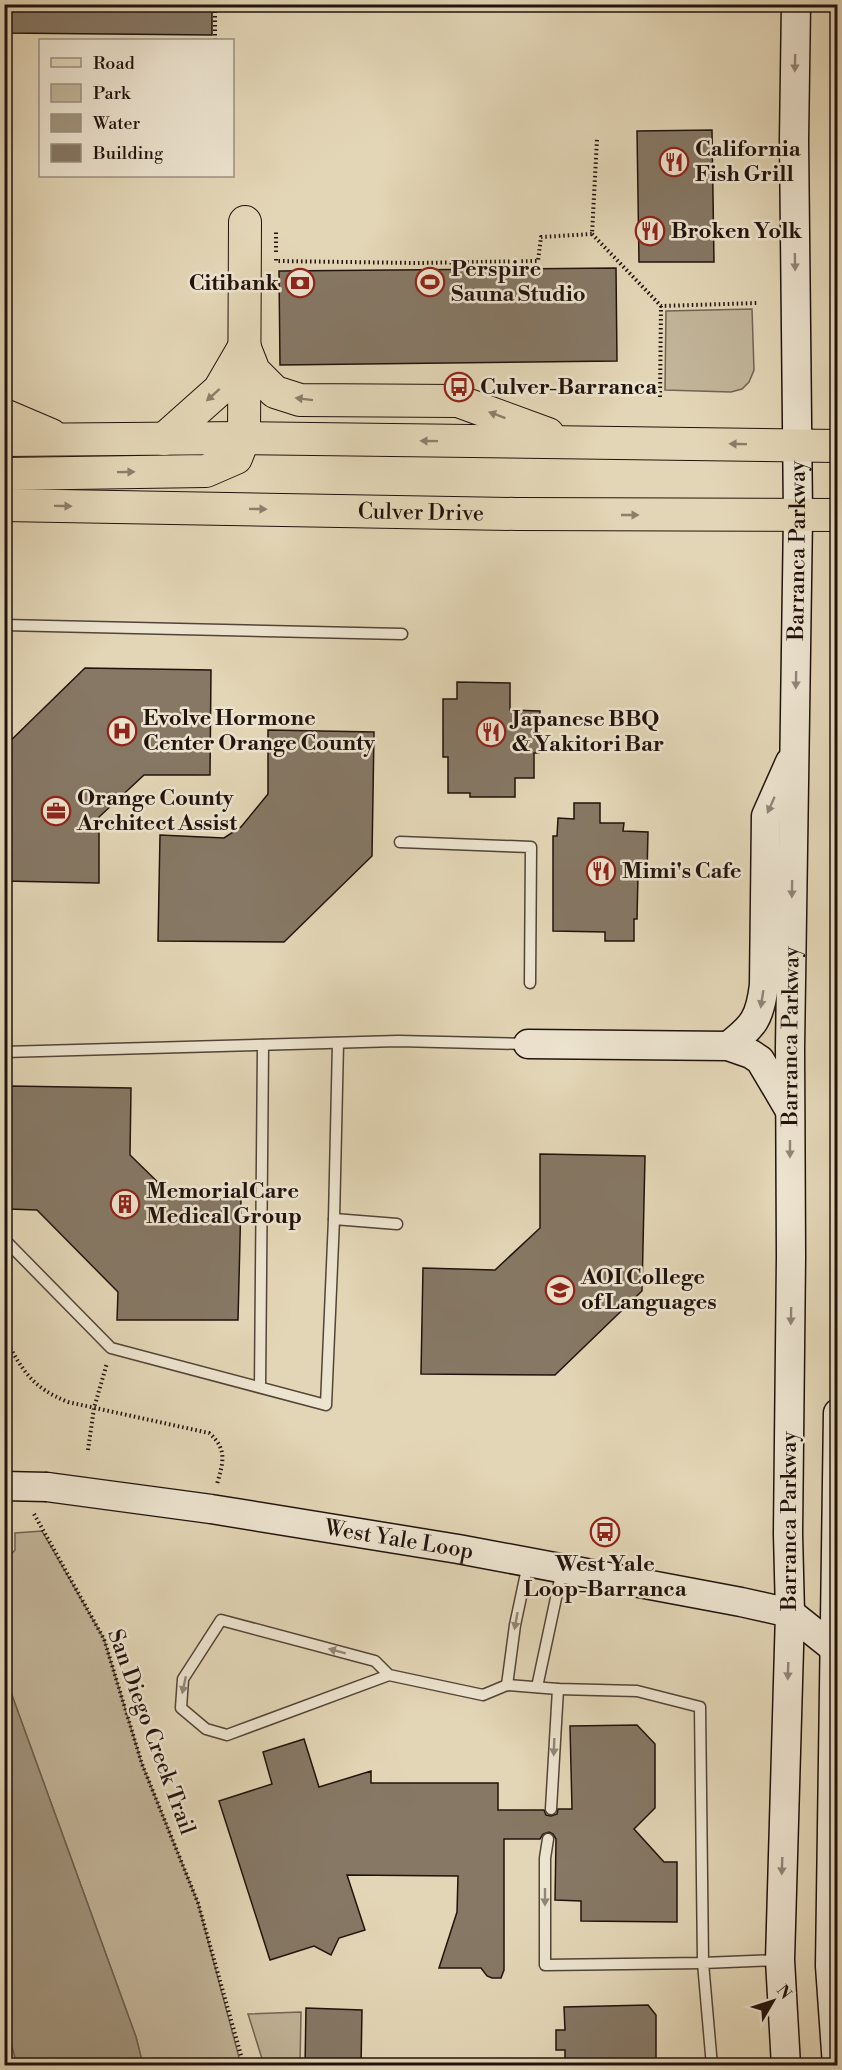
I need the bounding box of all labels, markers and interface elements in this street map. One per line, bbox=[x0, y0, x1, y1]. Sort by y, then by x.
legend bbox=[39, 39, 234, 177]
text: Road bbox=[93, 52, 136, 75]
one-way arrow bbox=[790, 53, 800, 72]
text: Park bbox=[93, 82, 132, 105]
text: Water bbox=[92, 112, 141, 135]
place label: California Fish Grill bbox=[695, 136, 802, 188]
text: Building bbox=[92, 142, 164, 165]
restaurant icon: California Fish Grill bbox=[658, 146, 690, 178]
restaurant icon: Broken Yolk bbox=[634, 215, 666, 247]
place label: Broken Yolk bbox=[671, 218, 802, 245]
one-way arrow bbox=[790, 252, 800, 271]
place label: Perspire Sauna Studio bbox=[451, 256, 586, 308]
sports icon: Perspire Sauna Studio bbox=[414, 266, 446, 298]
bank icon: Citibank bbox=[284, 267, 316, 299]
place label: Citibank bbox=[189, 270, 279, 297]
bus stop icon: Culver-Barranca bbox=[443, 371, 475, 403]
place label: Culver-Barranca bbox=[480, 374, 658, 401]
one-way arrow bbox=[206, 388, 221, 401]
one-way arrow bbox=[295, 395, 314, 404]
one-way arrow bbox=[487, 410, 505, 420]
one-way arrow bbox=[419, 436, 438, 446]
one-way arrow bbox=[729, 440, 748, 449]
street label: Barranca Parkway bbox=[783, 460, 812, 642]
one-way arrow bbox=[116, 468, 135, 477]
street label: Culver Drive bbox=[358, 498, 484, 527]
one-way arrow bbox=[53, 501, 72, 511]
one-way arrow bbox=[248, 504, 267, 514]
one-way arrow bbox=[620, 510, 639, 520]
one-way arrow bbox=[791, 670, 801, 689]
place label: Evolve Hormone Center Orange County bbox=[143, 705, 376, 757]
place label: Japanese BBQ & Yakitori Bar bbox=[509, 706, 664, 758]
hospital icon: Evolve Hormone Center Orange County bbox=[106, 715, 138, 747]
restaurant icon: Japanese BBQ & Yakitori Bar bbox=[475, 716, 507, 748]
place label: Orange County Architect Assist bbox=[76, 785, 237, 837]
office icon: Orange County Architect Assist bbox=[40, 795, 72, 827]
one-way arrow bbox=[766, 797, 775, 814]
restaurant icon: Mimi's Cafe bbox=[585, 855, 617, 887]
place label: Mimi's Cafe bbox=[622, 858, 742, 885]
one-way arrow bbox=[787, 879, 797, 898]
street label: Barranca Parkway bbox=[776, 946, 805, 1127]
one-way arrow bbox=[757, 990, 766, 1009]
one-way arrow bbox=[786, 1139, 795, 1158]
place label: MemorialCare Medical Group bbox=[146, 1178, 302, 1230]
building icon: MemorialCare Medical Group bbox=[109, 1188, 141, 1220]
place label: AOI College of Languages bbox=[580, 1264, 717, 1316]
school or university icon: AOI College of Languages bbox=[544, 1274, 576, 1306]
one-way arrow bbox=[786, 1306, 796, 1325]
street label: Barranca Parkway bbox=[776, 1431, 803, 1612]
street label: West Yale Loop bbox=[322, 1514, 476, 1565]
bus stop icon: West Yale Loop-Barranca bbox=[589, 1516, 621, 1548]
place label: West Yale Loop-Barranca bbox=[523, 1551, 688, 1603]
one-way arrow bbox=[511, 1611, 520, 1630]
street label: San Diego Creek Trail bbox=[101, 1626, 201, 1839]
one-way arrow bbox=[328, 1646, 346, 1655]
one-way arrow bbox=[783, 1662, 793, 1681]
one-way arrow bbox=[179, 1676, 188, 1695]
one-way arrow bbox=[550, 1738, 559, 1757]
one-way arrow bbox=[778, 1857, 787, 1876]
one-way arrow bbox=[540, 1887, 550, 1906]
north arrow bbox=[743, 1971, 803, 2031]
text: N bbox=[772, 1981, 796, 2004]

